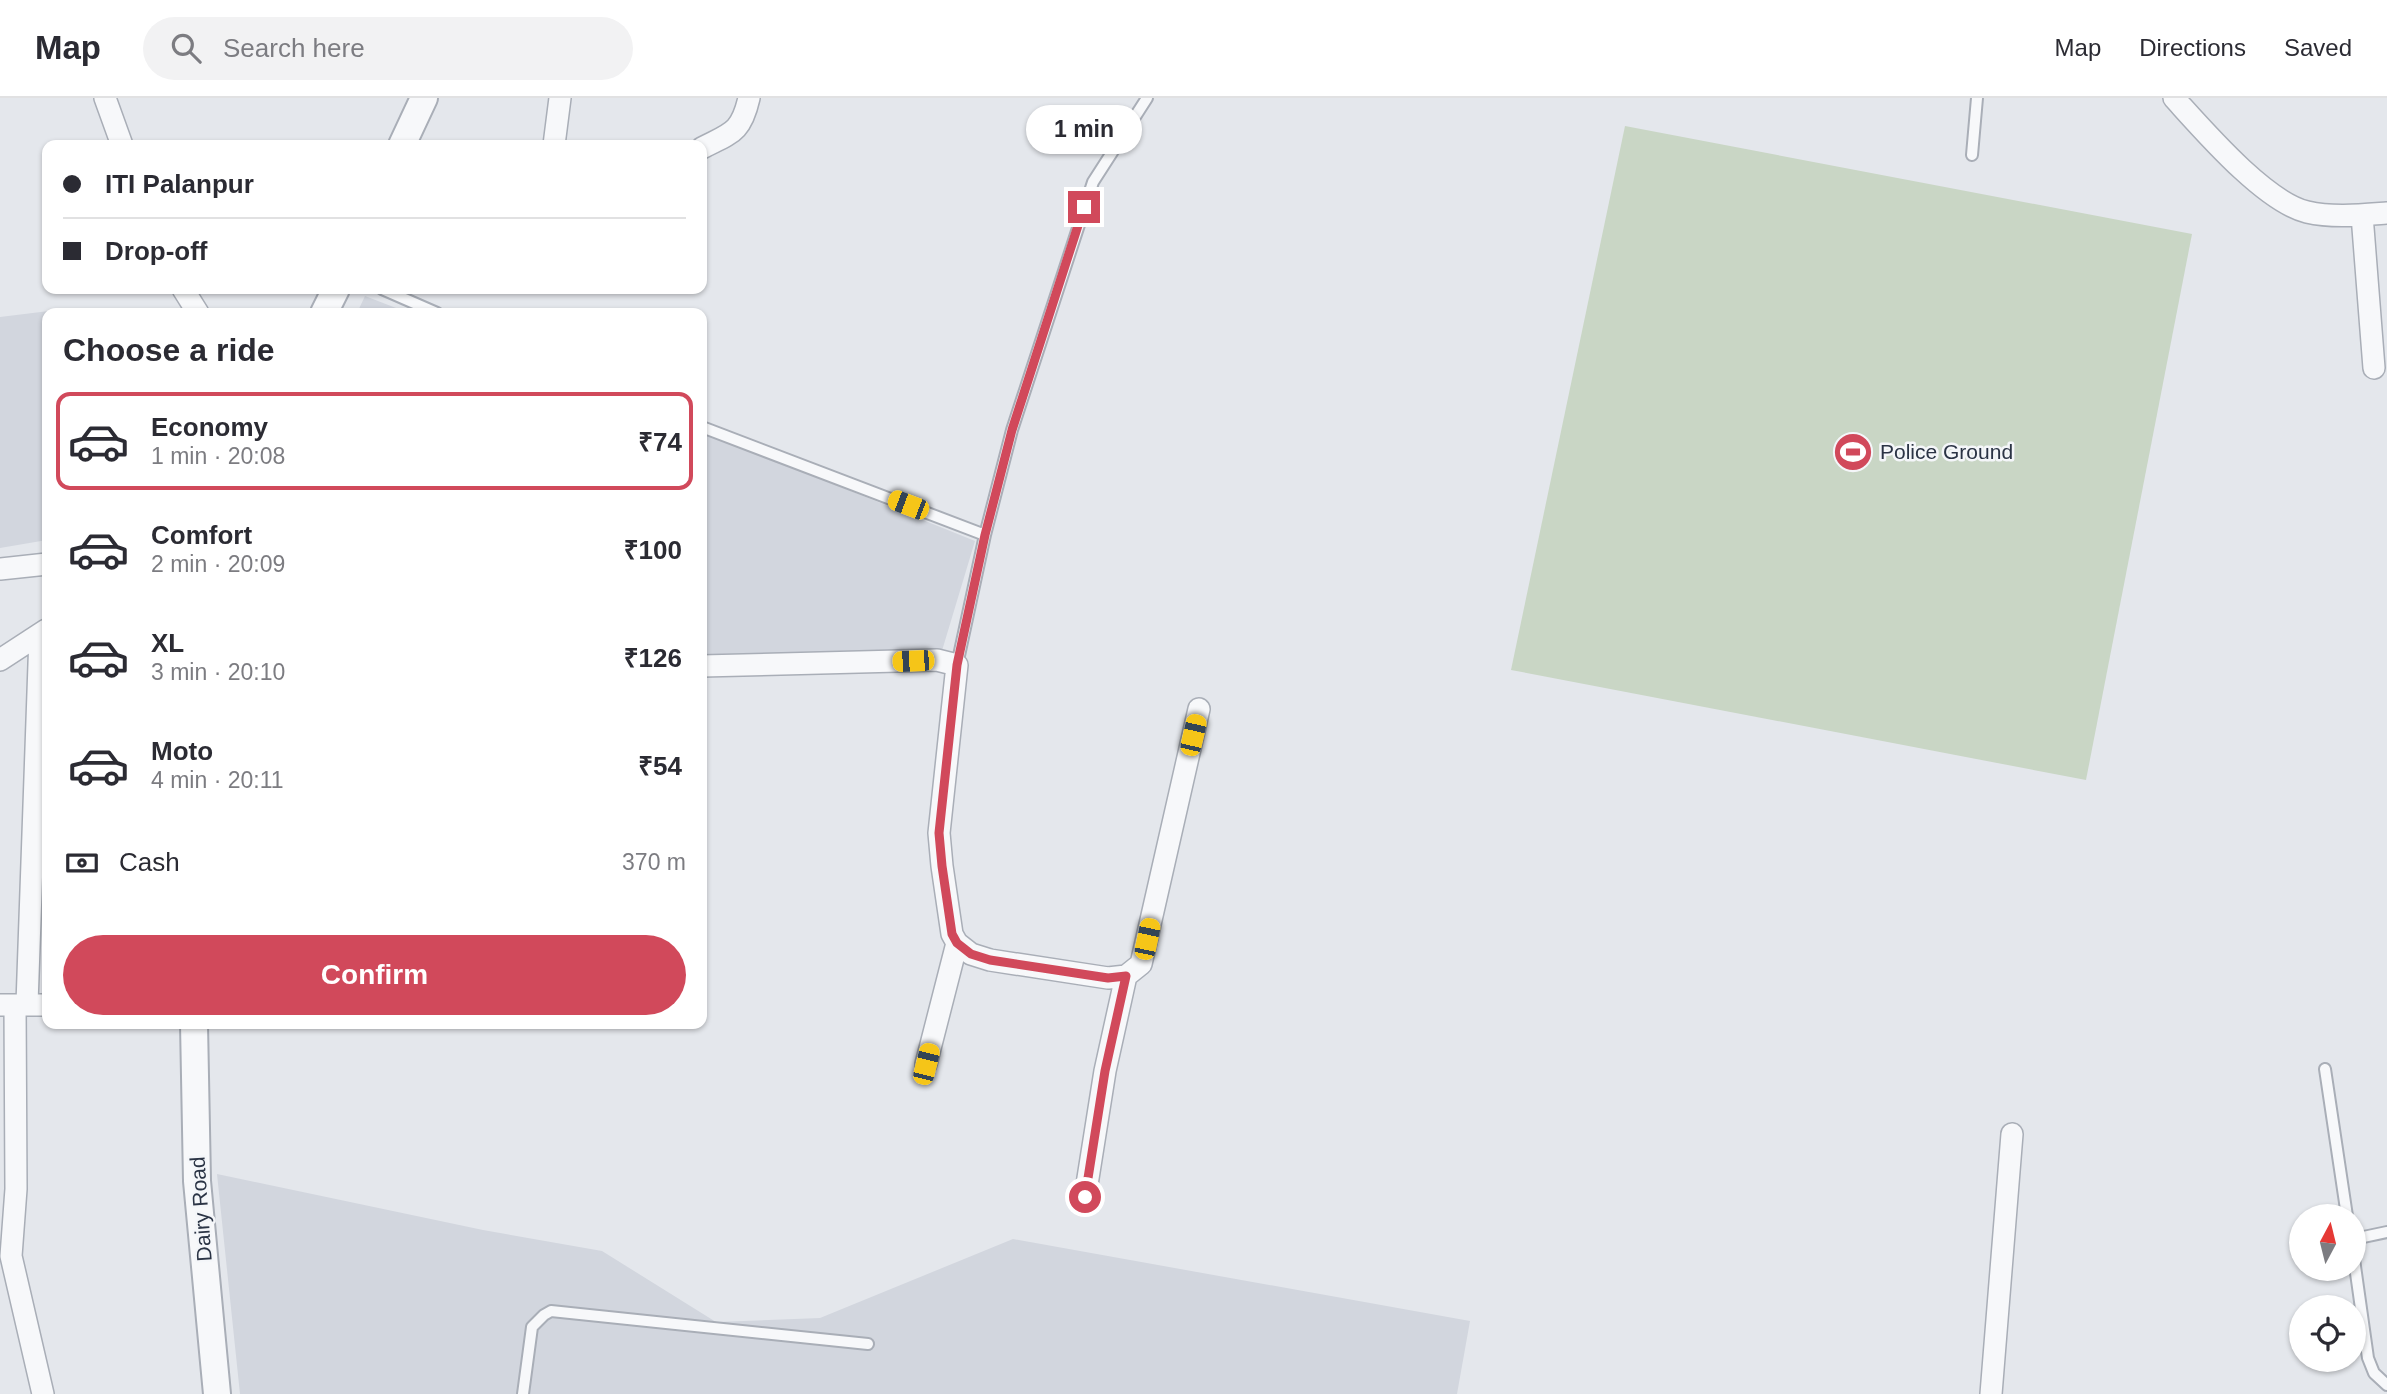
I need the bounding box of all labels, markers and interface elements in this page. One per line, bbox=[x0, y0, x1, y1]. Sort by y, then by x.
search box bbox=[143, 17, 633, 80]
text: Map bbox=[35, 29, 101, 66]
icon: search bbox=[167, 29, 205, 67]
text: Search here bbox=[223, 33, 365, 63]
text: Map bbox=[2055, 34, 2101, 61]
text: Directions bbox=[2139, 34, 2246, 61]
text: Saved bbox=[2284, 34, 2352, 61]
callout: 1 min bbox=[1026, 105, 1142, 154]
text: 1 min bbox=[1054, 116, 1114, 142]
text: ITI Palanpur bbox=[105, 169, 254, 199]
route end bbox=[1068, 191, 1100, 223]
text: Drop-off bbox=[105, 236, 208, 266]
text: Choose a ride bbox=[63, 332, 275, 368]
icon: car bbox=[67, 410, 130, 473]
text: Economy bbox=[151, 412, 268, 442]
text: ₹74 bbox=[638, 427, 682, 457]
sports icon: Police Ground bbox=[1832, 431, 1874, 473]
place label: Police Ground bbox=[1880, 440, 2013, 463]
text: 1 min · 20:08 bbox=[151, 443, 285, 469]
car bbox=[885, 488, 932, 522]
icon: car bbox=[67, 518, 130, 581]
text: Comfort bbox=[151, 520, 252, 550]
text: ₹100 bbox=[624, 535, 682, 565]
text: 2 min · 20:09 bbox=[151, 551, 285, 577]
icon: car bbox=[67, 626, 130, 689]
text: XL bbox=[151, 628, 184, 658]
text: ₹126 bbox=[624, 643, 682, 673]
car bbox=[892, 650, 935, 672]
text: 3 min · 20:10 bbox=[151, 659, 285, 685]
car bbox=[1179, 712, 1208, 758]
icon: car bbox=[67, 734, 130, 797]
text: Moto bbox=[151, 736, 213, 766]
text: ₹54 bbox=[638, 751, 682, 781]
text: 4 min · 20:11 bbox=[151, 767, 284, 793]
icon: cash bbox=[63, 844, 101, 882]
text: Cash bbox=[119, 847, 180, 877]
text: 370 m bbox=[622, 849, 686, 875]
car bbox=[1133, 916, 1162, 962]
button: Confirm bbox=[63, 935, 686, 1015]
car bbox=[911, 1041, 942, 1087]
street label: Dairy Road bbox=[185, 1156, 216, 1262]
route start bbox=[1069, 1181, 1101, 1213]
north arrow bbox=[2289, 1204, 2366, 1281]
map controls bbox=[2289, 1204, 2366, 1372]
button: locate bbox=[2289, 1295, 2366, 1372]

